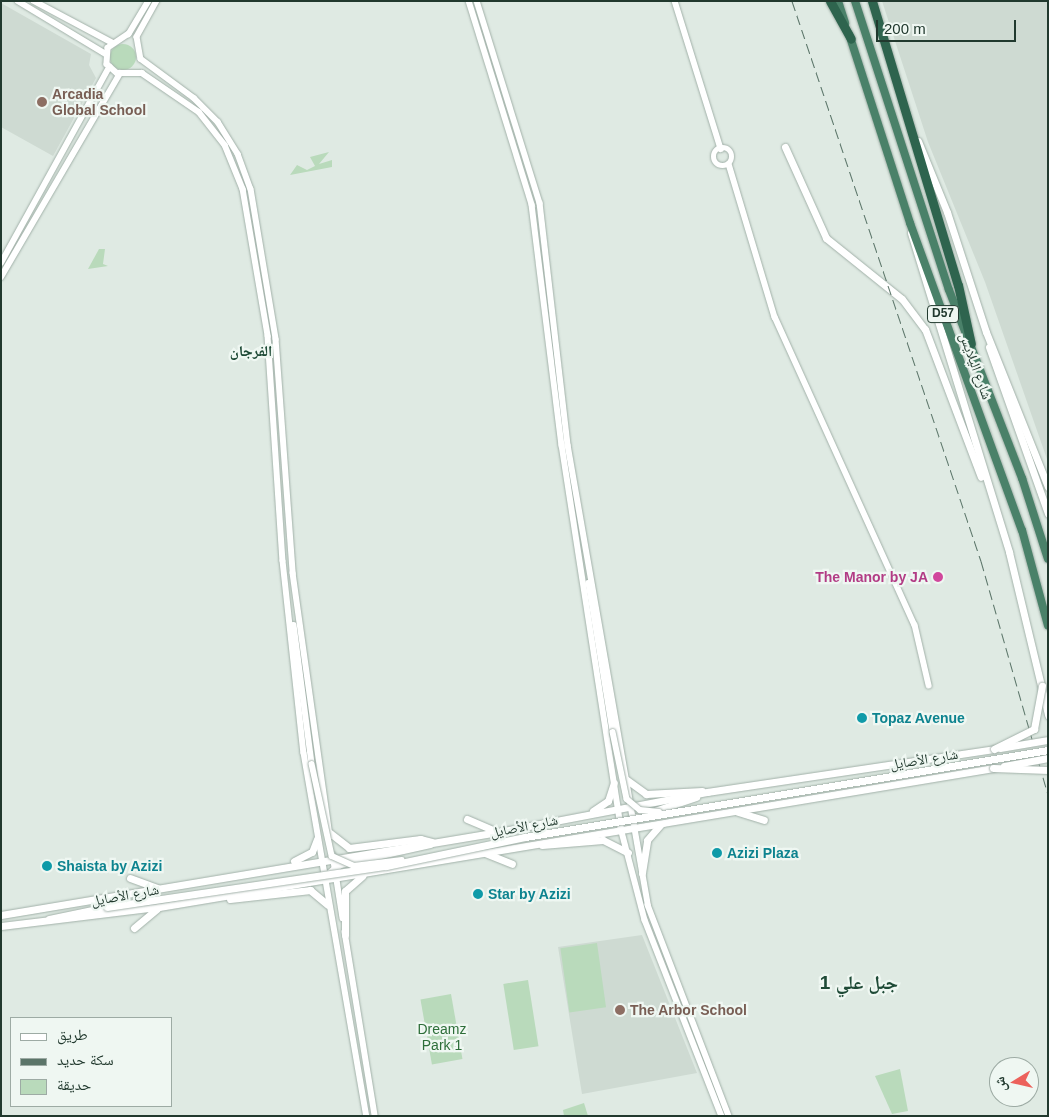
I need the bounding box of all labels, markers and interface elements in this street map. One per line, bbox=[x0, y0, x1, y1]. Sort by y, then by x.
scale bar bbox=[879, 10, 1019, 42]
text: 200 m bbox=[884, 20, 926, 37]
place label: Arcadia Global School bbox=[52, 86, 146, 118]
marker: Arcadia Global School bbox=[36, 96, 48, 108]
road number: D57 bbox=[927, 304, 959, 324]
street label: شارع اليلايس bbox=[956, 331, 996, 401]
district label: الفرجان bbox=[230, 342, 272, 360]
place label: The Manor by JA bbox=[815, 569, 928, 585]
marker: The Manor by JA bbox=[932, 571, 944, 583]
place label: Topaz Avenue bbox=[872, 710, 965, 726]
marker: Topaz Avenue bbox=[856, 712, 868, 724]
street label: شارع الأصايل bbox=[889, 745, 959, 773]
street label: شارع الأصايل bbox=[489, 811, 559, 841]
place label: Azizi Plaza bbox=[727, 845, 799, 861]
marker: Azizi Plaza bbox=[711, 847, 723, 859]
place label: Shaista by Azizi bbox=[57, 858, 163, 874]
marker: Shaista by Azizi bbox=[41, 860, 53, 872]
street label: شارع الأصايل bbox=[90, 881, 160, 909]
place label: Star by Azizi bbox=[488, 886, 571, 902]
marker: Star by Azizi bbox=[472, 888, 484, 900]
district label: جبل علي 1 bbox=[820, 972, 898, 994]
place label: The Arbor School bbox=[630, 1002, 747, 1018]
marker: The Arbor School bbox=[614, 1004, 626, 1016]
legend bbox=[10, 1017, 172, 1107]
park label: Dreamz Park 1 bbox=[417, 1021, 467, 1054]
text: طريق bbox=[57, 1026, 88, 1043]
text: سكة حديد bbox=[57, 1051, 114, 1068]
north arrow bbox=[989, 1057, 1039, 1107]
text: حديقة bbox=[57, 1076, 91, 1093]
text: ش bbox=[991, 1076, 1009, 1093]

